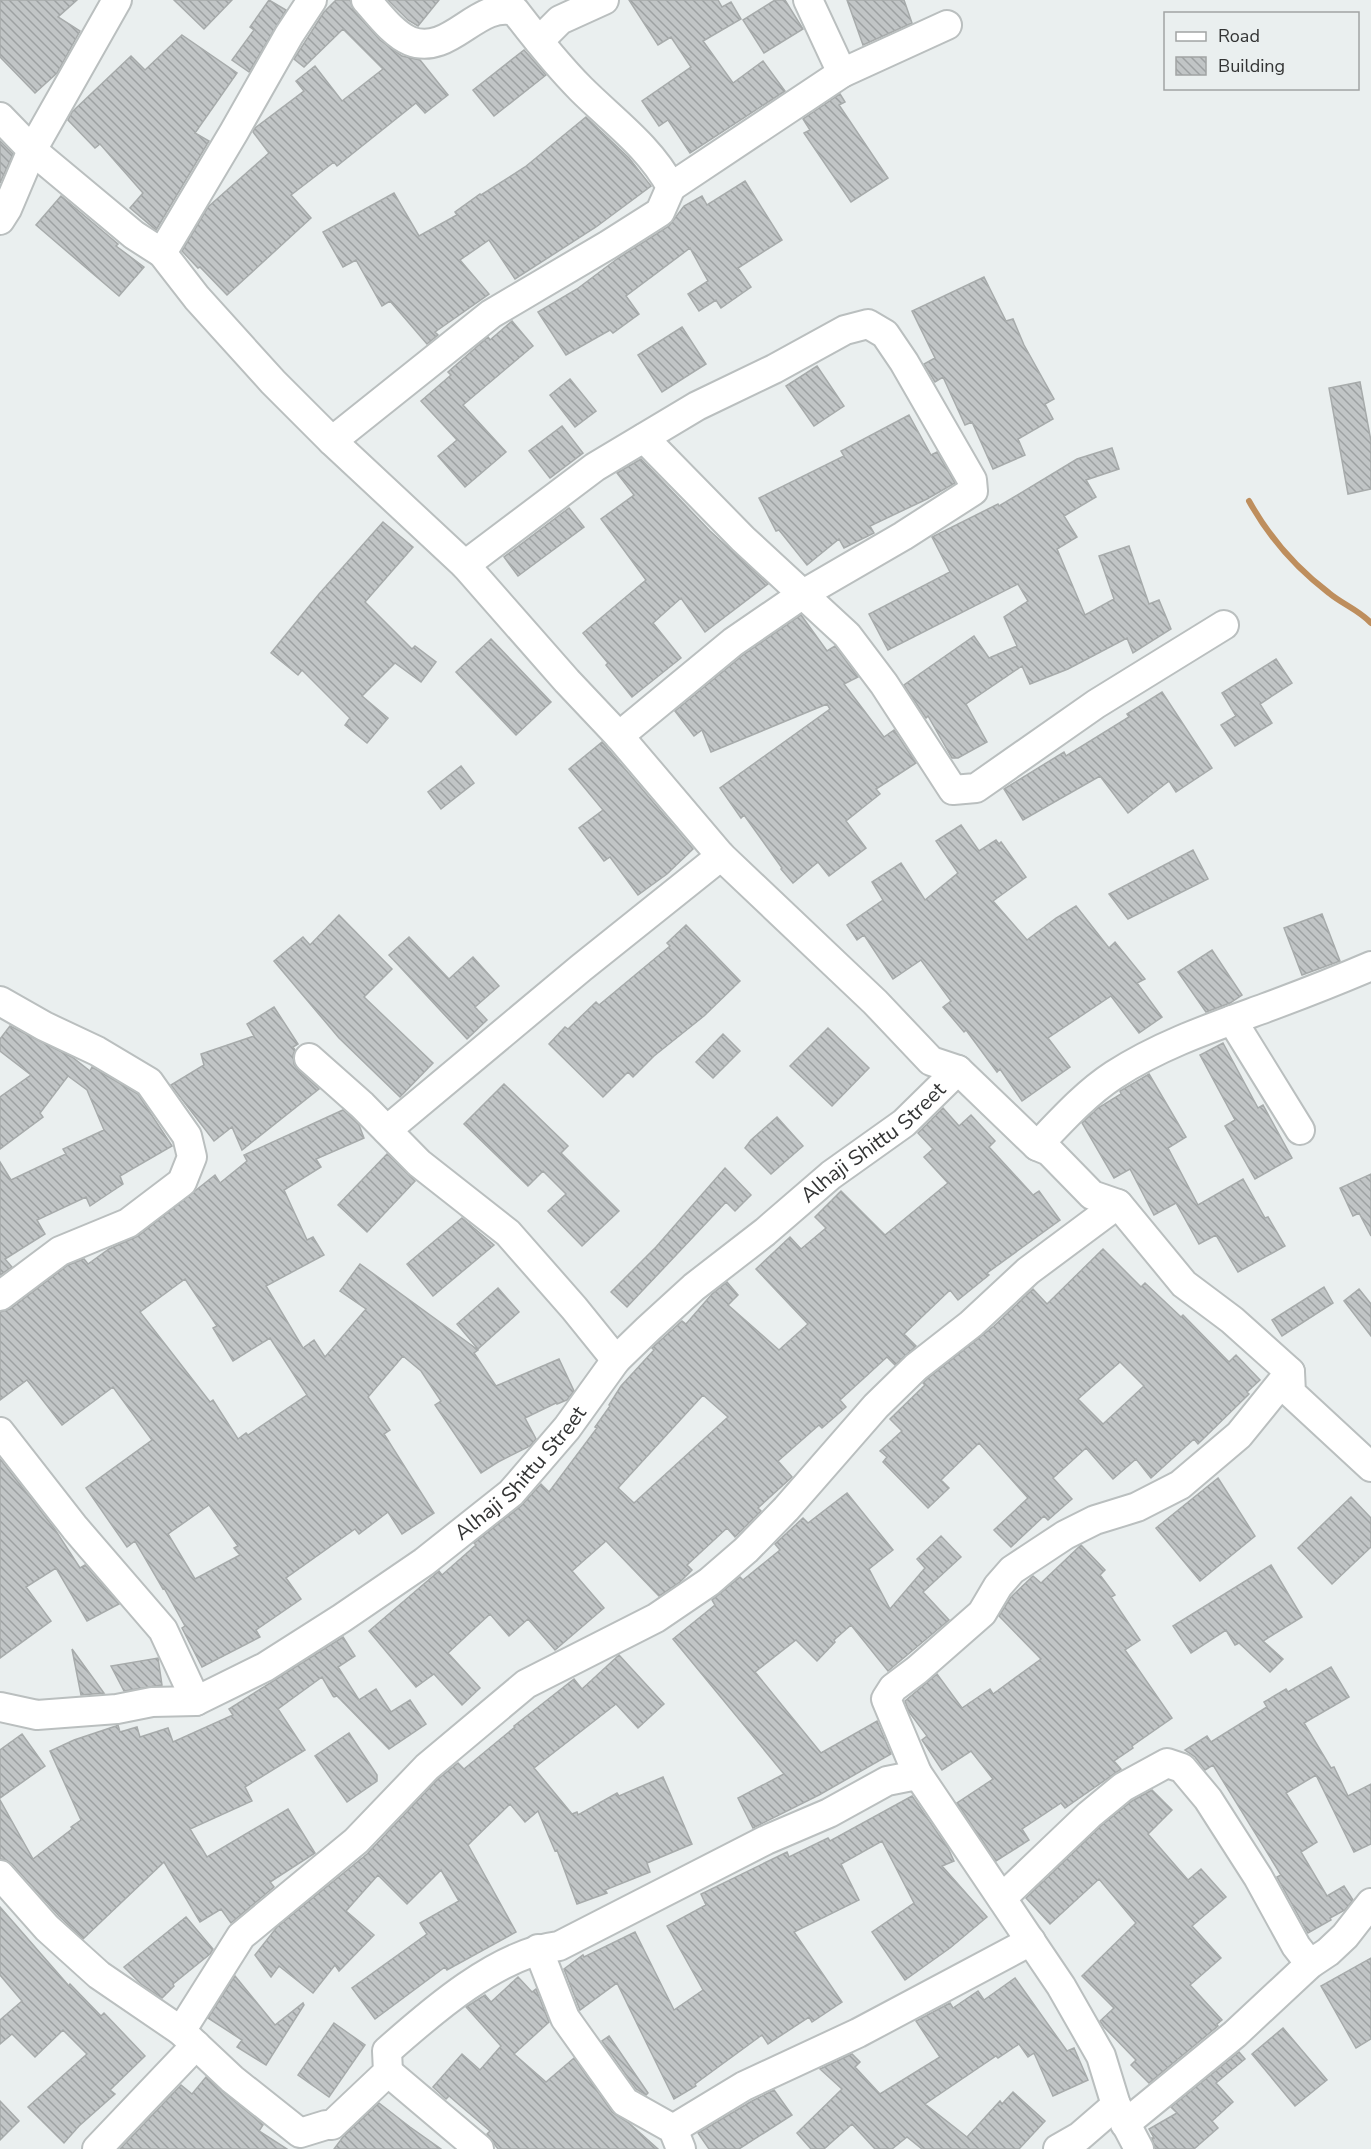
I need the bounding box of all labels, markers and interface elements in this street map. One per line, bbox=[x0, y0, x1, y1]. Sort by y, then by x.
legend bbox=[1164, 12, 1359, 90]
text: Road bbox=[1218, 24, 1260, 48]
text: Building bbox=[1218, 54, 1285, 78]
street label: Alhaji Shittu Street bbox=[795, 1076, 952, 1209]
street label: Alhaji Shittu Street bbox=[449, 1400, 593, 1547]

